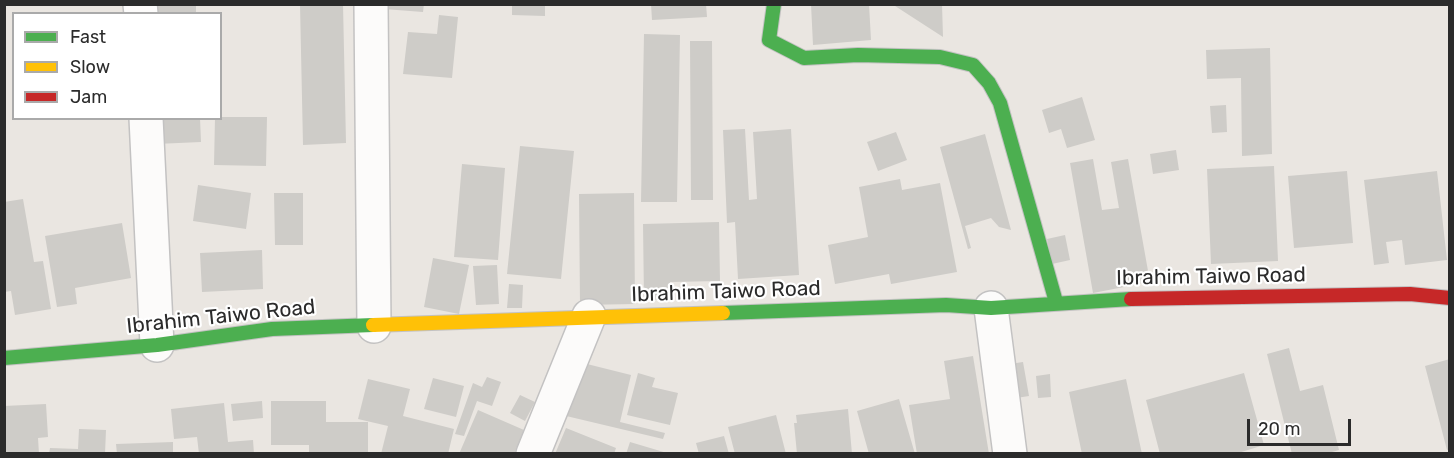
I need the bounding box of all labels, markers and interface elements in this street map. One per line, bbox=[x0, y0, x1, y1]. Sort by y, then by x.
legend bbox=[12, 12, 222, 120]
text: Fast bbox=[70, 26, 106, 48]
text: Slow bbox=[70, 56, 110, 78]
text: Jam bbox=[70, 86, 107, 108]
street label: Ibrahim Taiwo Road bbox=[1116, 263, 1306, 291]
street label: Ibrahim Taiwo Road bbox=[631, 276, 821, 308]
street label: Ibrahim Taiwo Road bbox=[125, 295, 317, 339]
scale bar bbox=[1250, 407, 1354, 445]
text: 20 m bbox=[1258, 418, 1300, 440]

